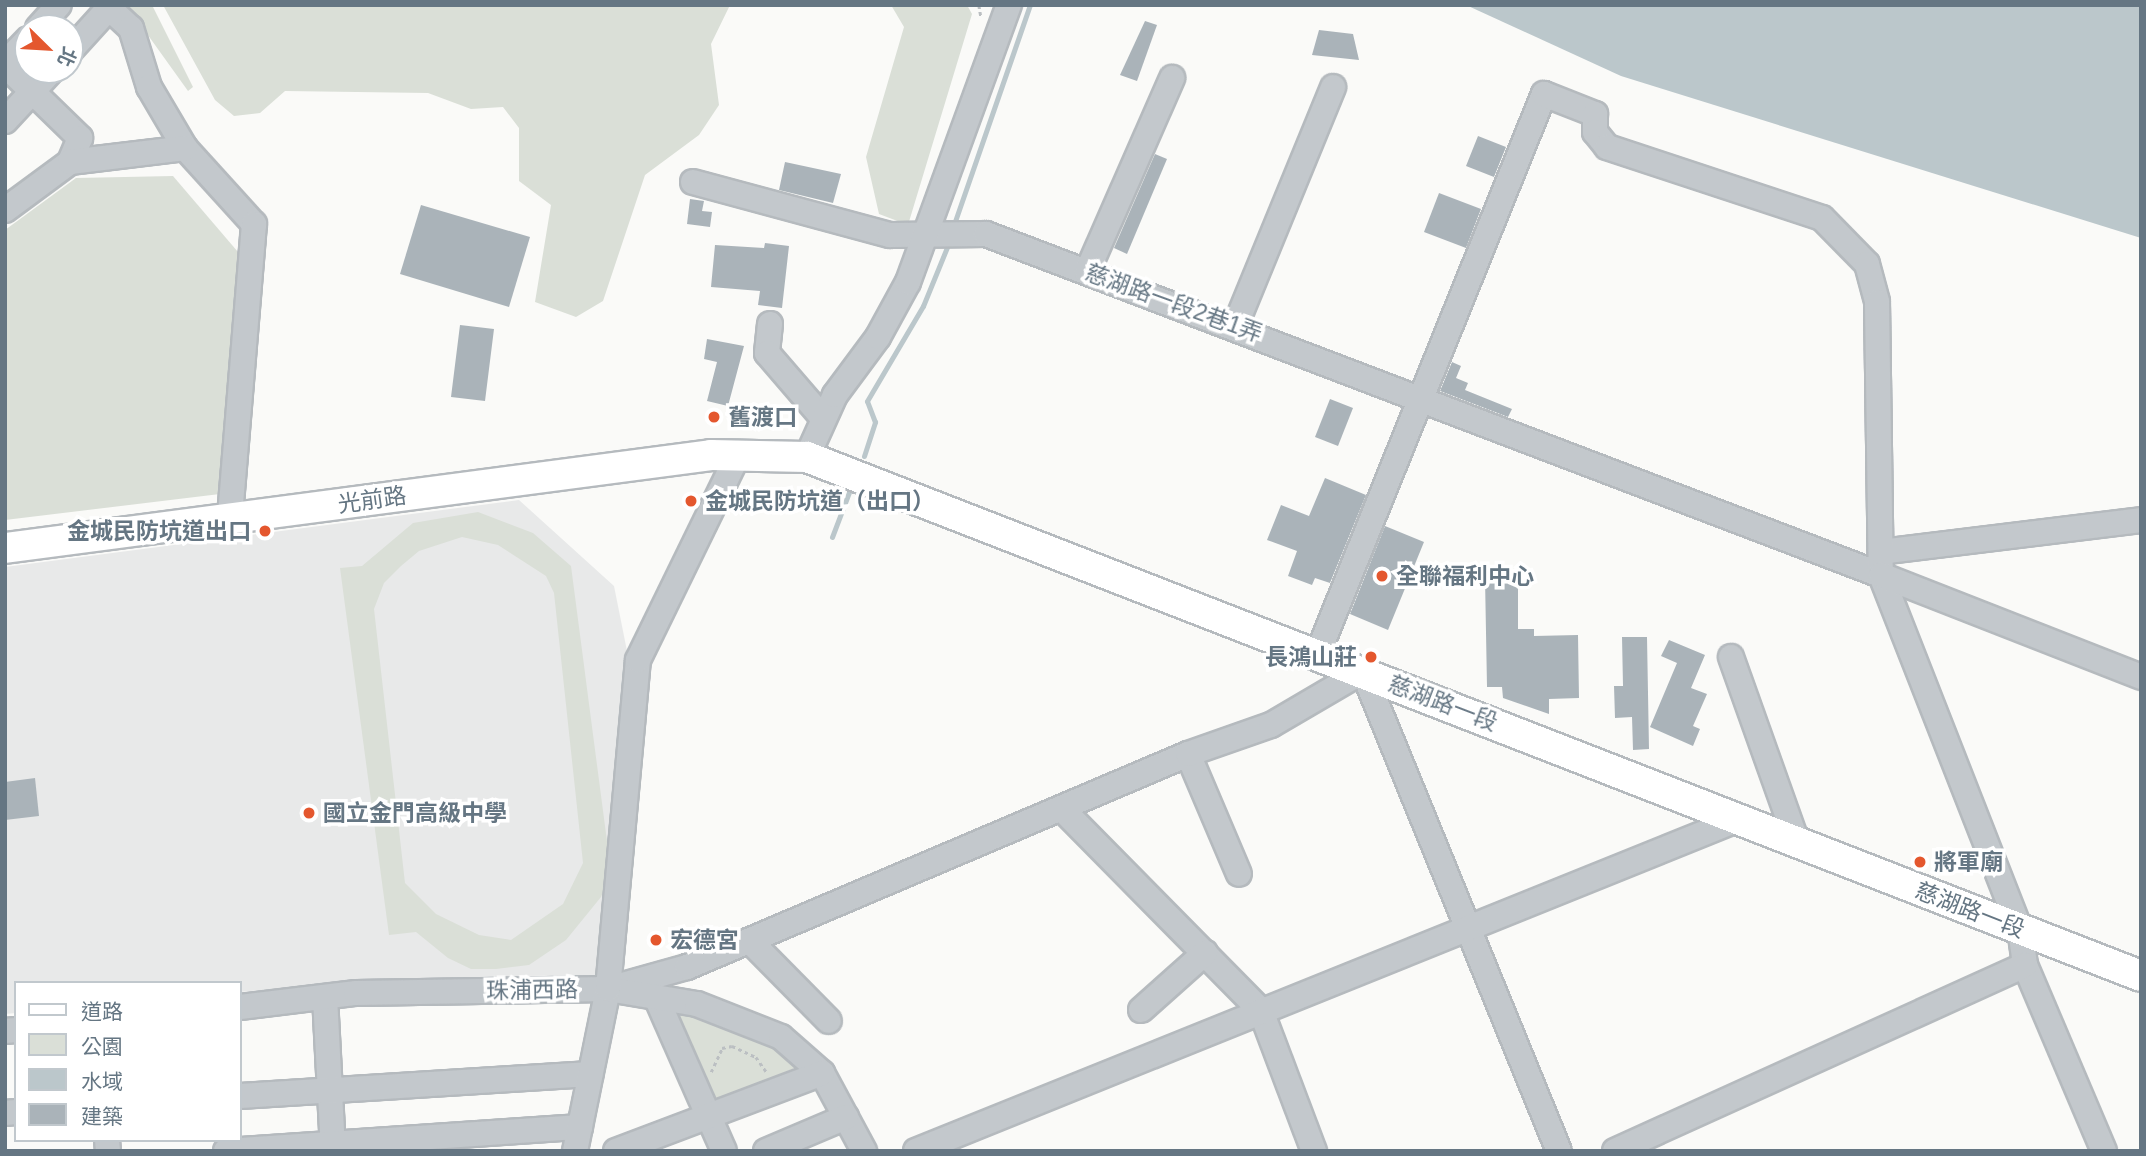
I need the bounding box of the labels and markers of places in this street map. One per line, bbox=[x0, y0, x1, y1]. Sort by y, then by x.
place label: 舊渡口 bbox=[728, 403, 797, 431]
marker: 舊渡口 bbox=[706, 409, 722, 425]
place label: 金城民防坑道（出口） bbox=[705, 487, 935, 515]
marker: 金城民防坑道（出口） bbox=[683, 493, 699, 509]
place label: 金城民防坑道出口 bbox=[67, 517, 251, 545]
marker: 金城民防坑道出口 bbox=[257, 523, 273, 539]
place label: 全聯福利中心 bbox=[1396, 562, 1534, 590]
marker: 全聯福利中心 bbox=[1374, 568, 1390, 584]
place label: 長鴻山莊 bbox=[1265, 643, 1357, 671]
marker: 長鴻山莊 bbox=[1363, 649, 1379, 665]
place label: 國立金門高級中學 bbox=[323, 799, 507, 827]
marker: 國立金門高級中學 bbox=[301, 805, 317, 821]
place label: 將軍廟 bbox=[1934, 848, 2003, 876]
marker: 將軍廟 bbox=[1912, 854, 1928, 870]
place label: 宏德宮 bbox=[670, 926, 739, 954]
marker: 宏德宮 bbox=[648, 932, 664, 948]

